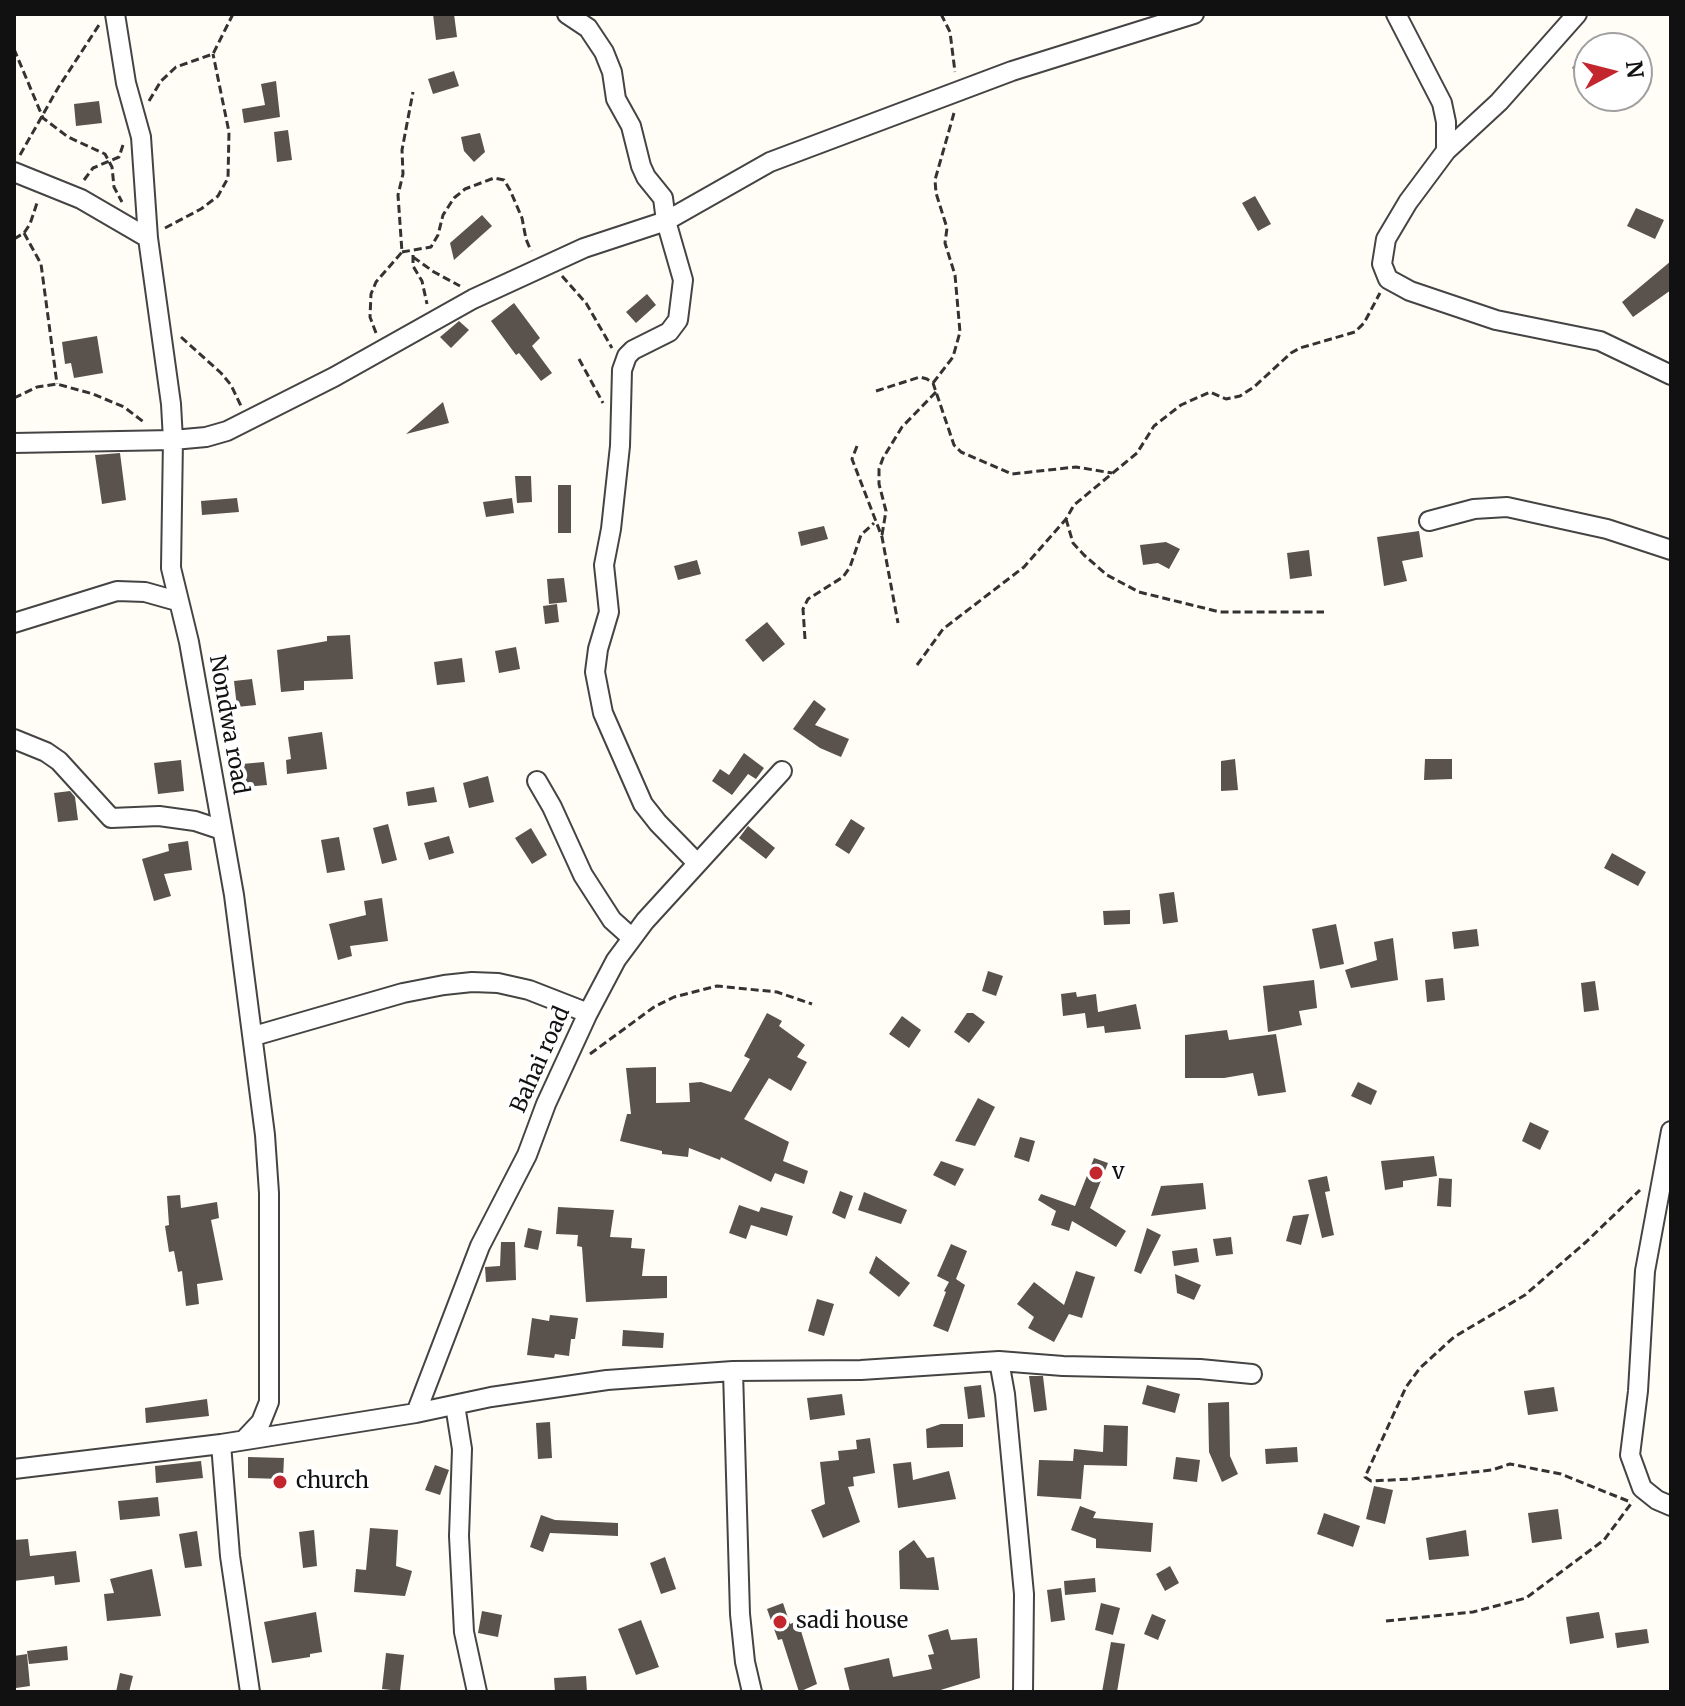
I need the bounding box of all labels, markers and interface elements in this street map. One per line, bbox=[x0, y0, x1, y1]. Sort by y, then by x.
north arrow bbox=[1573, 32, 1653, 112]
text: N bbox=[1620, 59, 1650, 80]
street label: Nondwa road bbox=[203, 653, 253, 797]
street label: Bahai road bbox=[506, 1003, 576, 1117]
place label: v bbox=[1112, 1160, 1125, 1186]
marker: v bbox=[1087, 1164, 1105, 1182]
place label: church bbox=[296, 1469, 369, 1495]
marker: church bbox=[271, 1473, 289, 1491]
place label: sadi house bbox=[796, 1609, 908, 1635]
marker: sadi house bbox=[771, 1613, 789, 1631]

